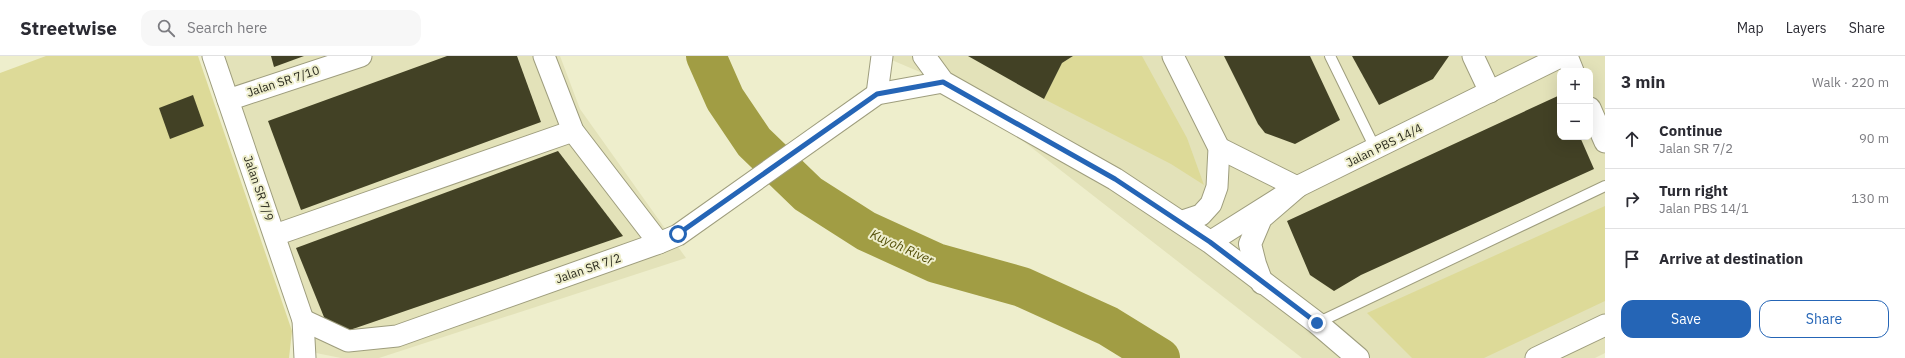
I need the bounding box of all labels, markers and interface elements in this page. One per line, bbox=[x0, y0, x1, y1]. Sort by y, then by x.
search box bbox=[141, 10, 421, 46]
text: Streetwise bbox=[20, 16, 117, 40]
icon: search bbox=[155, 17, 177, 39]
text: Search here bbox=[187, 18, 267, 37]
text: Map bbox=[1737, 19, 1764, 37]
text: Layers bbox=[1786, 19, 1827, 37]
text: Share bbox=[1849, 19, 1885, 37]
street label: Jalan SR 7/10 bbox=[245, 62, 321, 100]
map controls bbox=[1557, 68, 1593, 140]
button: + bbox=[1557, 68, 1593, 104]
text: 3 min bbox=[1621, 71, 1665, 93]
text: Walk · 220 m bbox=[1812, 74, 1889, 91]
button: − bbox=[1557, 104, 1593, 140]
street label: Jalan PBS 14/4 bbox=[1343, 120, 1425, 170]
text: Continue bbox=[1659, 121, 1723, 140]
icon: ahead bbox=[1621, 128, 1643, 150]
text: 90 m bbox=[1859, 130, 1889, 147]
text: Jalan SR 7/2 bbox=[1659, 140, 1733, 157]
street label: Jalan SR 7/9 bbox=[241, 153, 277, 223]
text: Turn right bbox=[1659, 181, 1728, 200]
icon: right bbox=[1621, 188, 1643, 210]
text: 130 m bbox=[1851, 190, 1889, 207]
text: Jalan PBS 14/1 bbox=[1659, 200, 1749, 217]
route start bbox=[669, 225, 687, 243]
water label: Kuyoh River bbox=[868, 225, 938, 269]
icon: arrive bbox=[1621, 248, 1643, 270]
text: Arrive at destination bbox=[1659, 249, 1803, 268]
street label: Jalan SR 7/2 bbox=[553, 250, 623, 286]
button: Save bbox=[1621, 300, 1751, 338]
button: Share bbox=[1759, 300, 1889, 338]
route end bbox=[1308, 314, 1326, 332]

